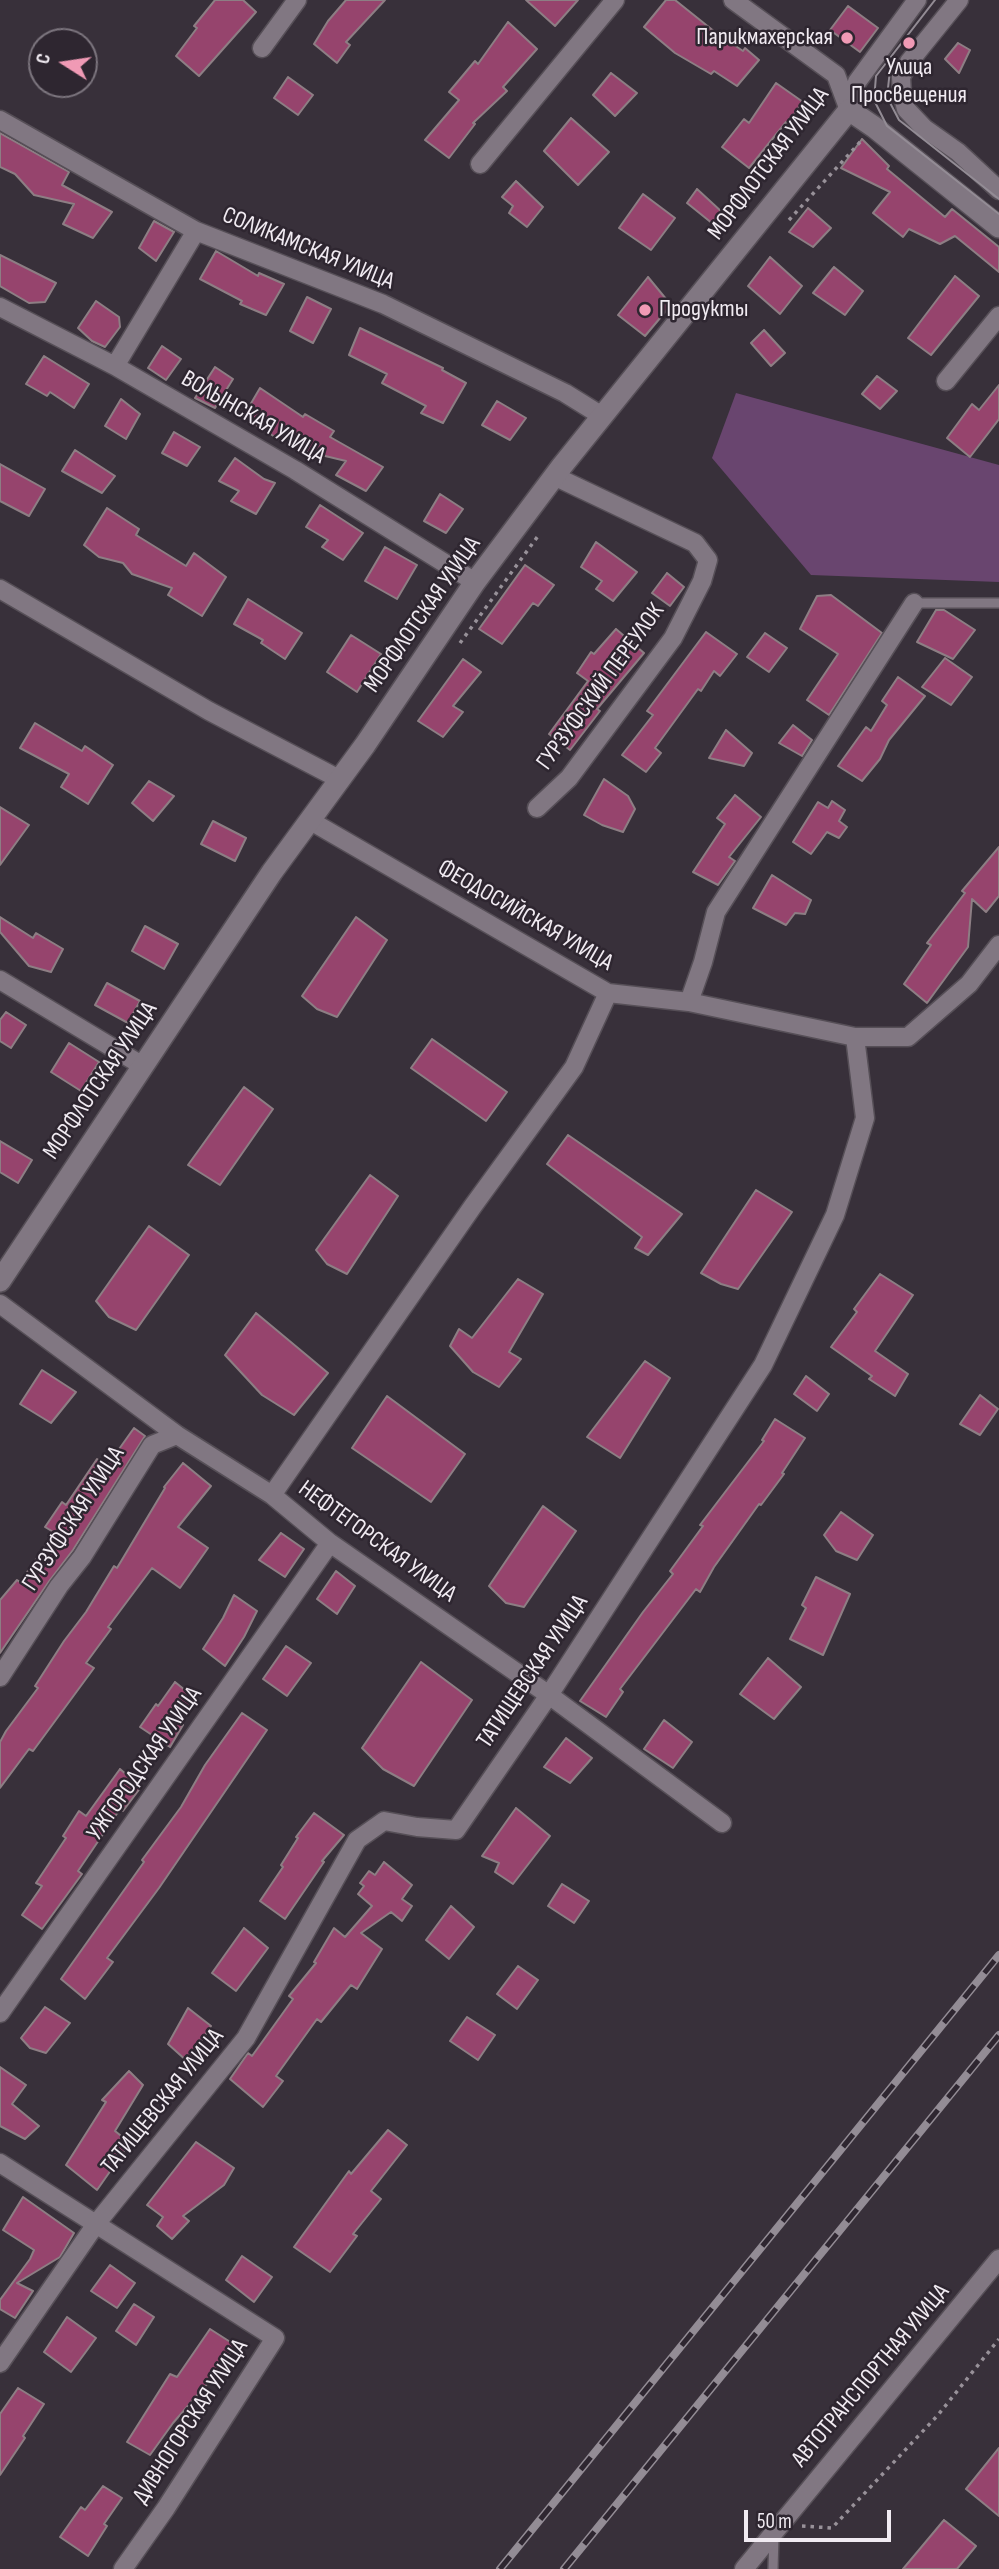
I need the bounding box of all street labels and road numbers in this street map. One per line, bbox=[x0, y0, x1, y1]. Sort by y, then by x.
street label: МОРФЛОТСКАЯ УЛИЦА bbox=[702, 82, 836, 246]
street label: СОЛИКАМСКАЯ УЛИЦА bbox=[218, 201, 398, 297]
street label: ВОЛЫНСКАЯ УЛИЦА bbox=[176, 365, 330, 471]
street label: МОРФЛОТСКАЯ УЛИЦА bbox=[358, 531, 488, 699]
street label: ГУРЗУФСКИЙ ПЕРЕУЛОК bbox=[531, 598, 671, 776]
street label: ФЕОДОСИЙСКАЯ УЛИЦА bbox=[432, 854, 618, 978]
street label: МОРФЛОТСКАЯ УЛИЦА bbox=[38, 997, 164, 1165]
street label: ГУРЗУФСКАЯ УЛИЦА bbox=[17, 1441, 131, 1597]
street label: НЕФТЕГОРСКАЯ УЛИЦА bbox=[292, 1475, 462, 1609]
street label: ТАТИЩЕВСКАЯ УЛИЦА bbox=[471, 1590, 595, 1754]
street label: УЖГОРОДСКАЯ УЛИЦА bbox=[81, 1682, 209, 1846]
street label: ТАТИЩЕВСКАЯ УЛИЦА bbox=[96, 2023, 230, 2181]
street label: АВТОТРАНСПОРТНАЯ УЛИЦА bbox=[786, 2279, 956, 2473]
street label: ДИВНОГОРСКАЯ УЛИЦА bbox=[127, 2334, 255, 2510]

